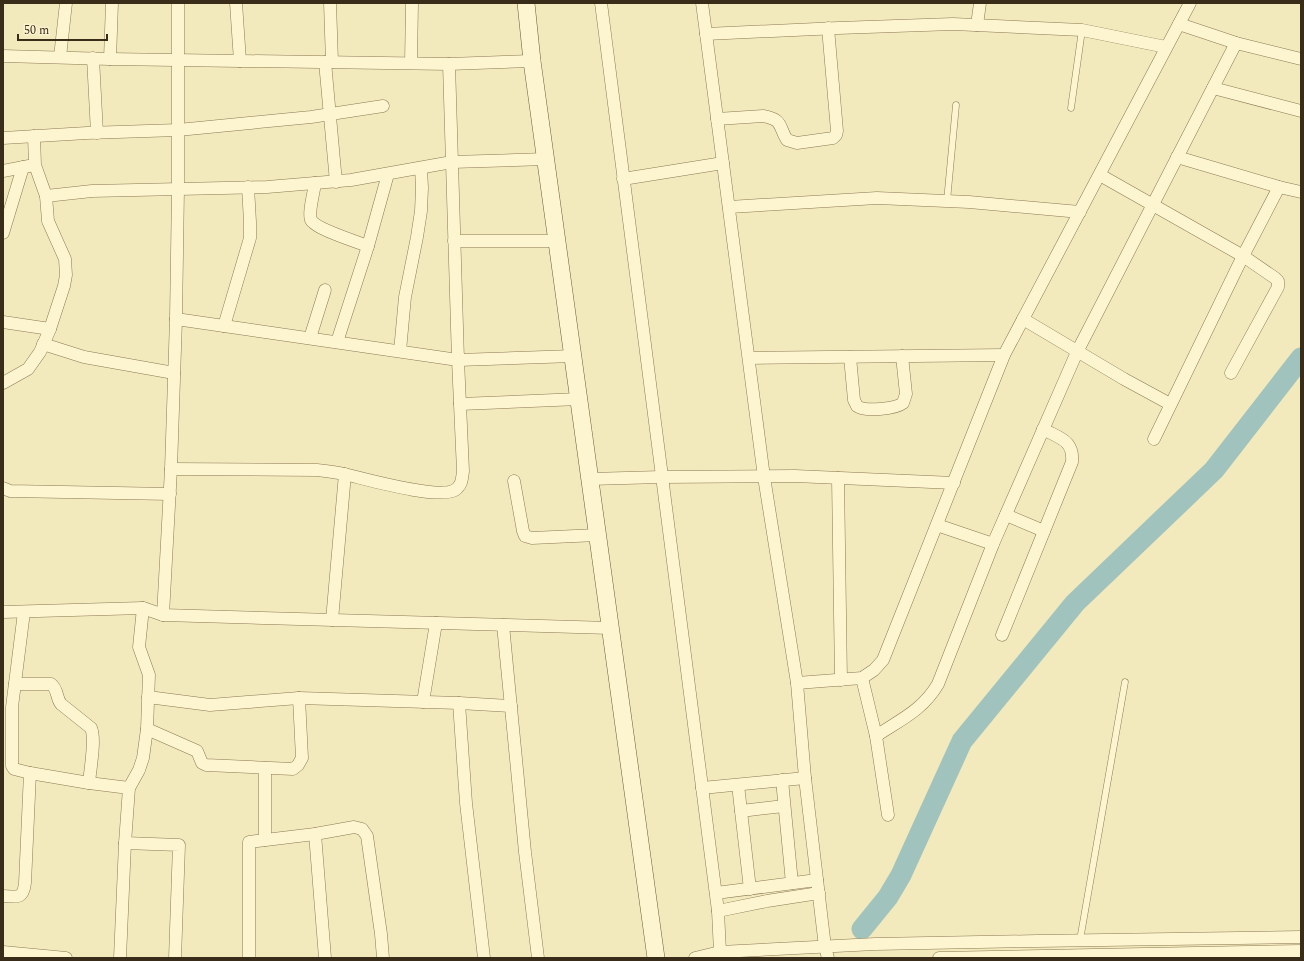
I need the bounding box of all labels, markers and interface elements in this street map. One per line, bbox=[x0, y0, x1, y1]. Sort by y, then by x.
scale bar bbox=[18, 16, 107, 42]
text: 50 m bbox=[24, 21, 49, 40]

